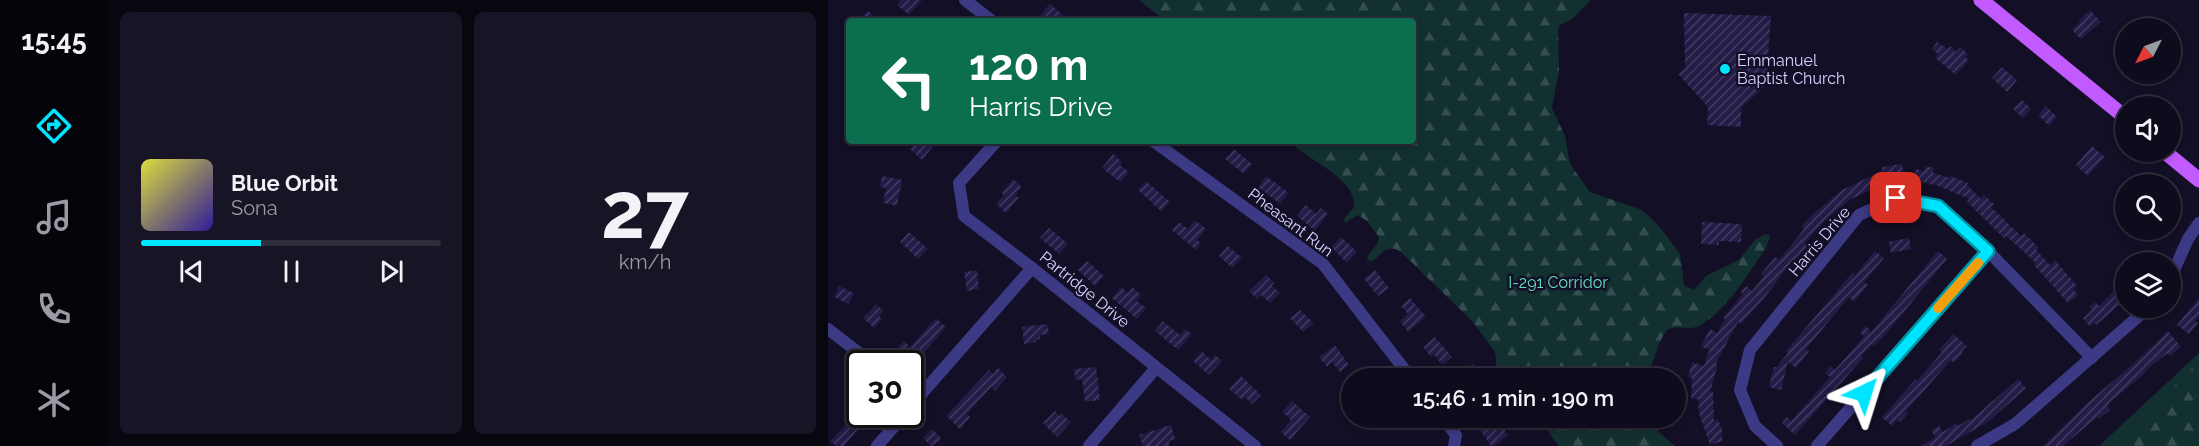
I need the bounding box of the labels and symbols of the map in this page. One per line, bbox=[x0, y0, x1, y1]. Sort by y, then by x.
north arrow bbox=[2115, 18, 2181, 84]
place label: Emmanuel Baptist Church bbox=[1737, 51, 1845, 88]
marker: Emmanuel Baptist Church bbox=[1718, 62, 1732, 76]
pin bbox=[1870, 172, 1921, 223]
street label: Pheasant Run bbox=[1244, 184, 1337, 261]
street label: Harris Drive bbox=[1785, 203, 1854, 280]
street label: Partridge Drive bbox=[1036, 247, 1133, 331]
park label: I-291 Corridor bbox=[1508, 273, 1608, 292]
speed limit sign: 30 bbox=[846, 350, 924, 428]
position arrow bbox=[1832, 361, 1896, 425]

